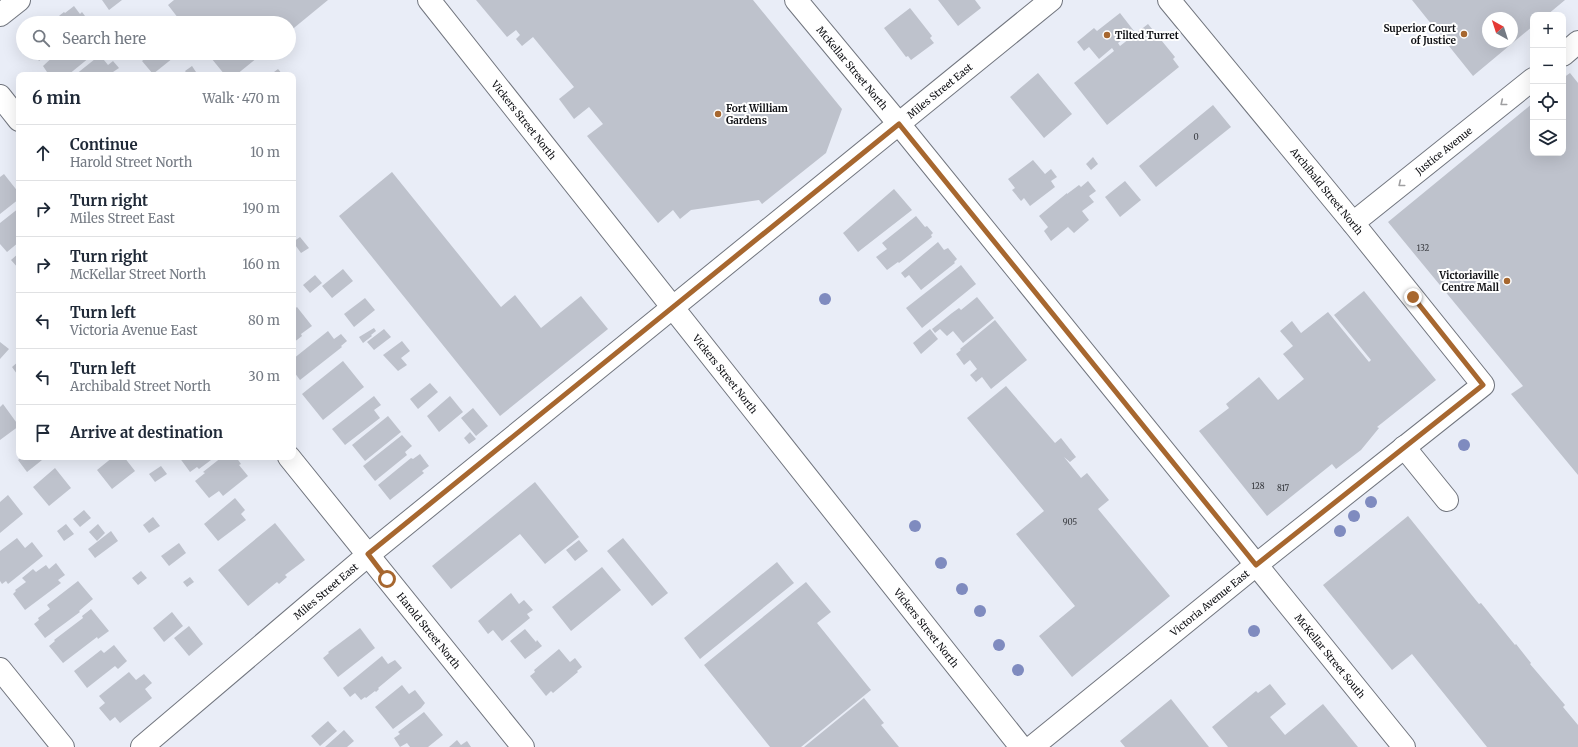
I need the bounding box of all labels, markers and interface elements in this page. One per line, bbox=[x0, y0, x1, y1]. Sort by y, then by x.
north arrow bbox=[1482, 12, 1518, 48]
map controls bbox=[1530, 12, 1566, 156]
button: + bbox=[1530, 12, 1566, 48]
search box bbox=[16, 16, 296, 60]
place label: Superior Court of Justice bbox=[1383, 22, 1457, 47]
street label: McKellar Street North bbox=[813, 24, 891, 113]
icon: search bbox=[30, 27, 52, 49]
text: Search here bbox=[62, 29, 146, 48]
place label: Tilted Turret bbox=[1115, 29, 1179, 42]
marker: Superior Court of Justice bbox=[1459, 29, 1469, 39]
marker: Tilted Turret bbox=[1102, 30, 1112, 40]
button: − bbox=[1530, 48, 1566, 84]
street label: Miles Street East bbox=[904, 60, 975, 121]
street label: Vickers Street North bbox=[488, 77, 559, 163]
button: locate bbox=[1530, 84, 1566, 120]
text: 6 min bbox=[32, 87, 81, 109]
text: Walk · 470 m bbox=[202, 90, 280, 107]
one-way arrow bbox=[1500, 98, 1507, 105]
place label: Fort William Gardens bbox=[726, 102, 788, 127]
marker: Fort William Gardens bbox=[713, 109, 723, 119]
button: layers bbox=[1530, 120, 1566, 156]
street label: Justice Avenue bbox=[1412, 124, 1475, 178]
house number: 0 bbox=[1193, 132, 1199, 142]
text: Continue bbox=[70, 135, 138, 154]
icon: ahead bbox=[32, 142, 54, 164]
text: 10 m bbox=[250, 144, 280, 161]
street label: Archibald Street North bbox=[1287, 144, 1366, 238]
text: Harold Street North bbox=[70, 154, 192, 171]
one-way arrow bbox=[1399, 180, 1406, 187]
text: Turn right bbox=[70, 191, 148, 210]
icon: right bbox=[32, 198, 54, 220]
text: 190 m bbox=[243, 200, 280, 217]
text: Miles Street East bbox=[70, 210, 175, 227]
house number: 132 bbox=[1417, 243, 1429, 253]
text: Turn right bbox=[70, 247, 148, 266]
icon: right bbox=[32, 254, 54, 276]
text: 160 m bbox=[242, 256, 280, 273]
text: McKellar Street North bbox=[70, 266, 206, 283]
place label: Victoriaville Centre Mall bbox=[1438, 269, 1500, 294]
marker: Victoriaville Centre Mall bbox=[1502, 276, 1512, 286]
route end bbox=[1404, 288, 1422, 306]
text: Turn left bbox=[70, 303, 136, 322]
icon: left bbox=[32, 310, 54, 332]
text: 80 m bbox=[248, 312, 280, 329]
text: Victoria Avenue East bbox=[70, 322, 198, 339]
street label: Vickers Street North bbox=[689, 331, 760, 417]
text: Turn left bbox=[70, 359, 136, 378]
icon: left bbox=[32, 366, 54, 388]
text: 30 m bbox=[248, 368, 280, 385]
text: Archibald Street North bbox=[70, 378, 211, 395]
icon: arrive bbox=[32, 422, 54, 444]
text: Arrive at destination bbox=[70, 423, 223, 442]
house number: 128 bbox=[1252, 481, 1265, 491]
house number: 817 bbox=[1277, 483, 1290, 493]
house number: 905 bbox=[1063, 517, 1078, 527]
street label: Miles Street East bbox=[291, 560, 361, 622]
street label: Victoria Avenue East bbox=[1167, 567, 1252, 640]
route start bbox=[378, 570, 396, 588]
street label: Vickers Street North bbox=[890, 585, 962, 670]
street label: Harold Street North bbox=[394, 590, 464, 672]
street label: McKellar Street South bbox=[1292, 611, 1368, 701]

